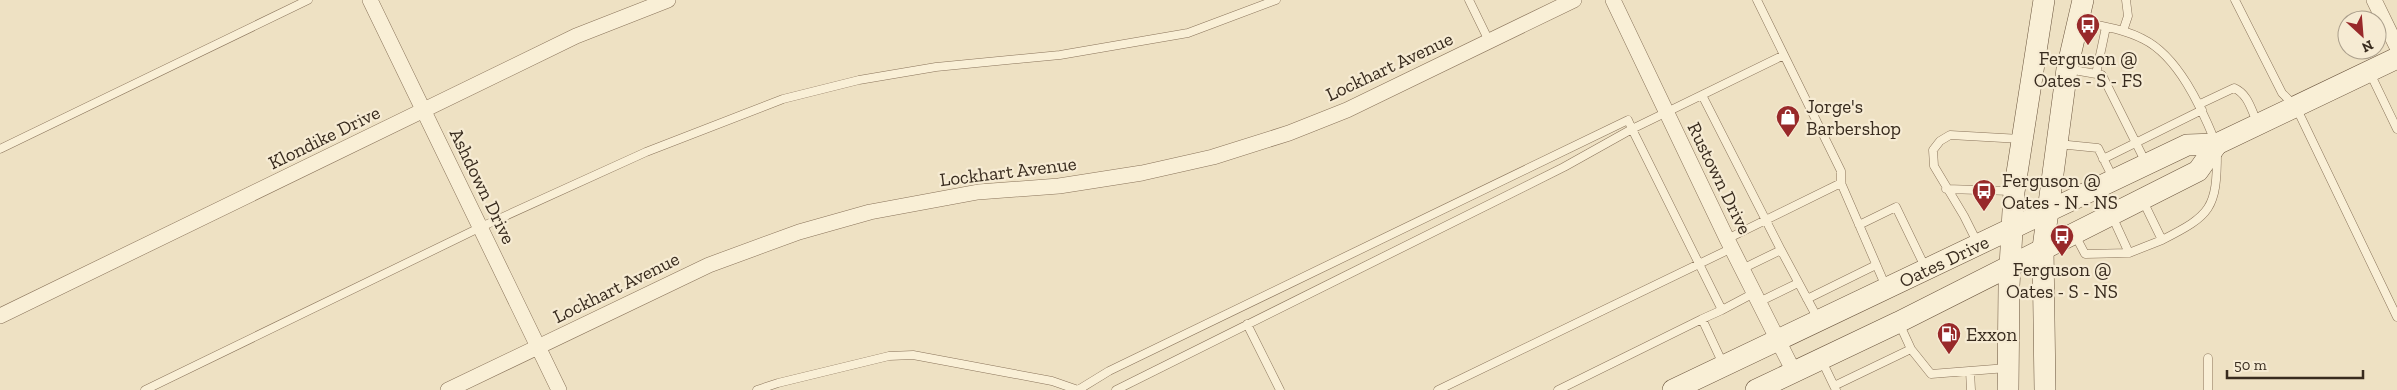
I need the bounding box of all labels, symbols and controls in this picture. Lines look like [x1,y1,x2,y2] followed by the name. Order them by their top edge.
[2337,10,2387,60] north arrow
[2075,12,2101,46] bus stop icon: Ferguson @ Oates - S - FS
[1322,27,1456,106] street label: Lockhart Avenue
[2359,36,2376,56] text: N
[2034,47,2142,92] place label: Ferguson @ Oates - S - FS
[1806,95,1901,140] place label: Jorge's Barbershop
[265,101,384,174] street label: Klondike Drive
[1775,104,1801,138] shop icon: Jorge's Barbershop
[1683,118,1757,238] street label: Rustown Drive
[445,125,520,248] street label: Ashdown Drive
[938,152,1078,191] street label: Lockhart Avenue
[2002,169,2118,214] place label: Ferguson @ Oates - N - NS
[1971,178,1997,212] bus stop icon: Ferguson @ Oates - N - NS
[2049,223,2075,257] bus stop icon: Ferguson @ Oates - S - NS
[1896,230,1993,292] street label: Oates Drive
[549,247,683,328] street label: Lockhart Avenue
[2006,258,2118,303] place label: Ferguson @ Oates - S - NS
[1936,321,1962,355] fuel station icon: Exxon
[1966,323,2017,346] place label: Exxon
[2227,348,2363,380] scale bar
[2234,356,2267,374] text: 50 m

